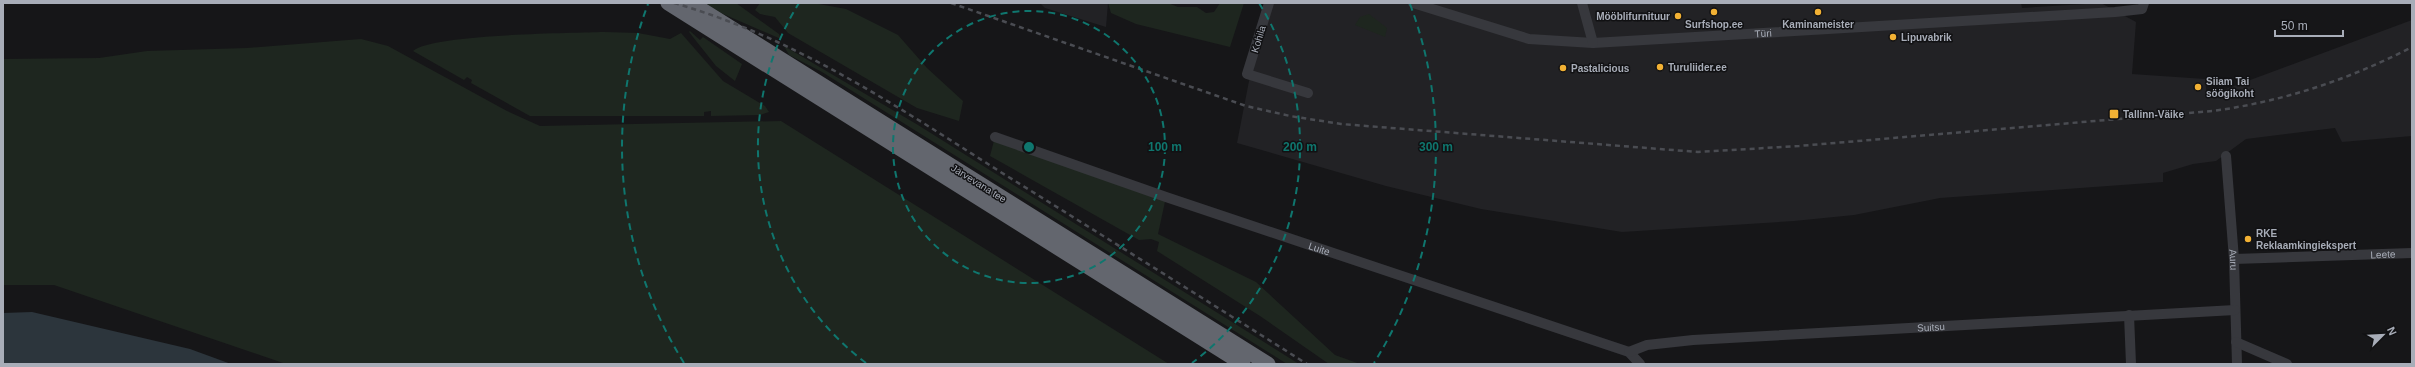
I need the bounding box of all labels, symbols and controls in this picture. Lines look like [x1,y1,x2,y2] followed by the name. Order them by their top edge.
[1709,7,1719,17] marker: Surfshop.ee
[1813,7,1823,17] marker: Kaminameister
[1596,11,1670,22] place label: Mööblifurnituur
[1673,11,1683,21] marker: Mööblifurnituur
[2275,12,2343,38] scale bar
[1685,19,1743,30] place label: Surfshop.ee
[1782,19,1854,30] place label: Kaminameister
[2281,19,2308,33] text: 50 m
[1249,24,1268,54] street label: Kohila
[1754,27,1772,39] street label: Türi
[1888,32,1898,42] marker: Lipuvabrik
[1901,32,1952,43] place label: Lipuvabrik
[1655,62,1665,72] marker: Turuliider.ee
[1668,62,1727,73] place label: Turuliider.ee
[1558,63,1568,73] marker: Pastalicious
[1571,63,1630,74] place label: Pastalicious
[2206,76,2254,99] place label: Siiam Tai söögikoht
[2193,82,2203,92] marker: Siiam Tai söögikoht
[2108,108,2120,120] marker: Tallinn-Väike
[2123,109,2184,120] place label: Tallinn-Väike
[1022,140,1036,154] centre of rings
[1148,140,1182,154] text: 100 m
[1283,140,1317,154] text: 200 m
[1419,140,1453,154] text: 300 m
[949,162,1009,205] street label: Järvevana tee
[2256,228,2357,251] place label: RKE Reklaamkingiekspert
[2243,234,2253,244] marker: RKE Reklaamkingiekspert
[1307,240,1332,258] street label: Luite
[2227,249,2239,270] street label: Auru
[2370,249,2396,260] street label: Leete
[2363,315,2403,355] north arrow
[1917,321,1945,334] street label: Suitsu
[2385,325,2399,337] text: N

